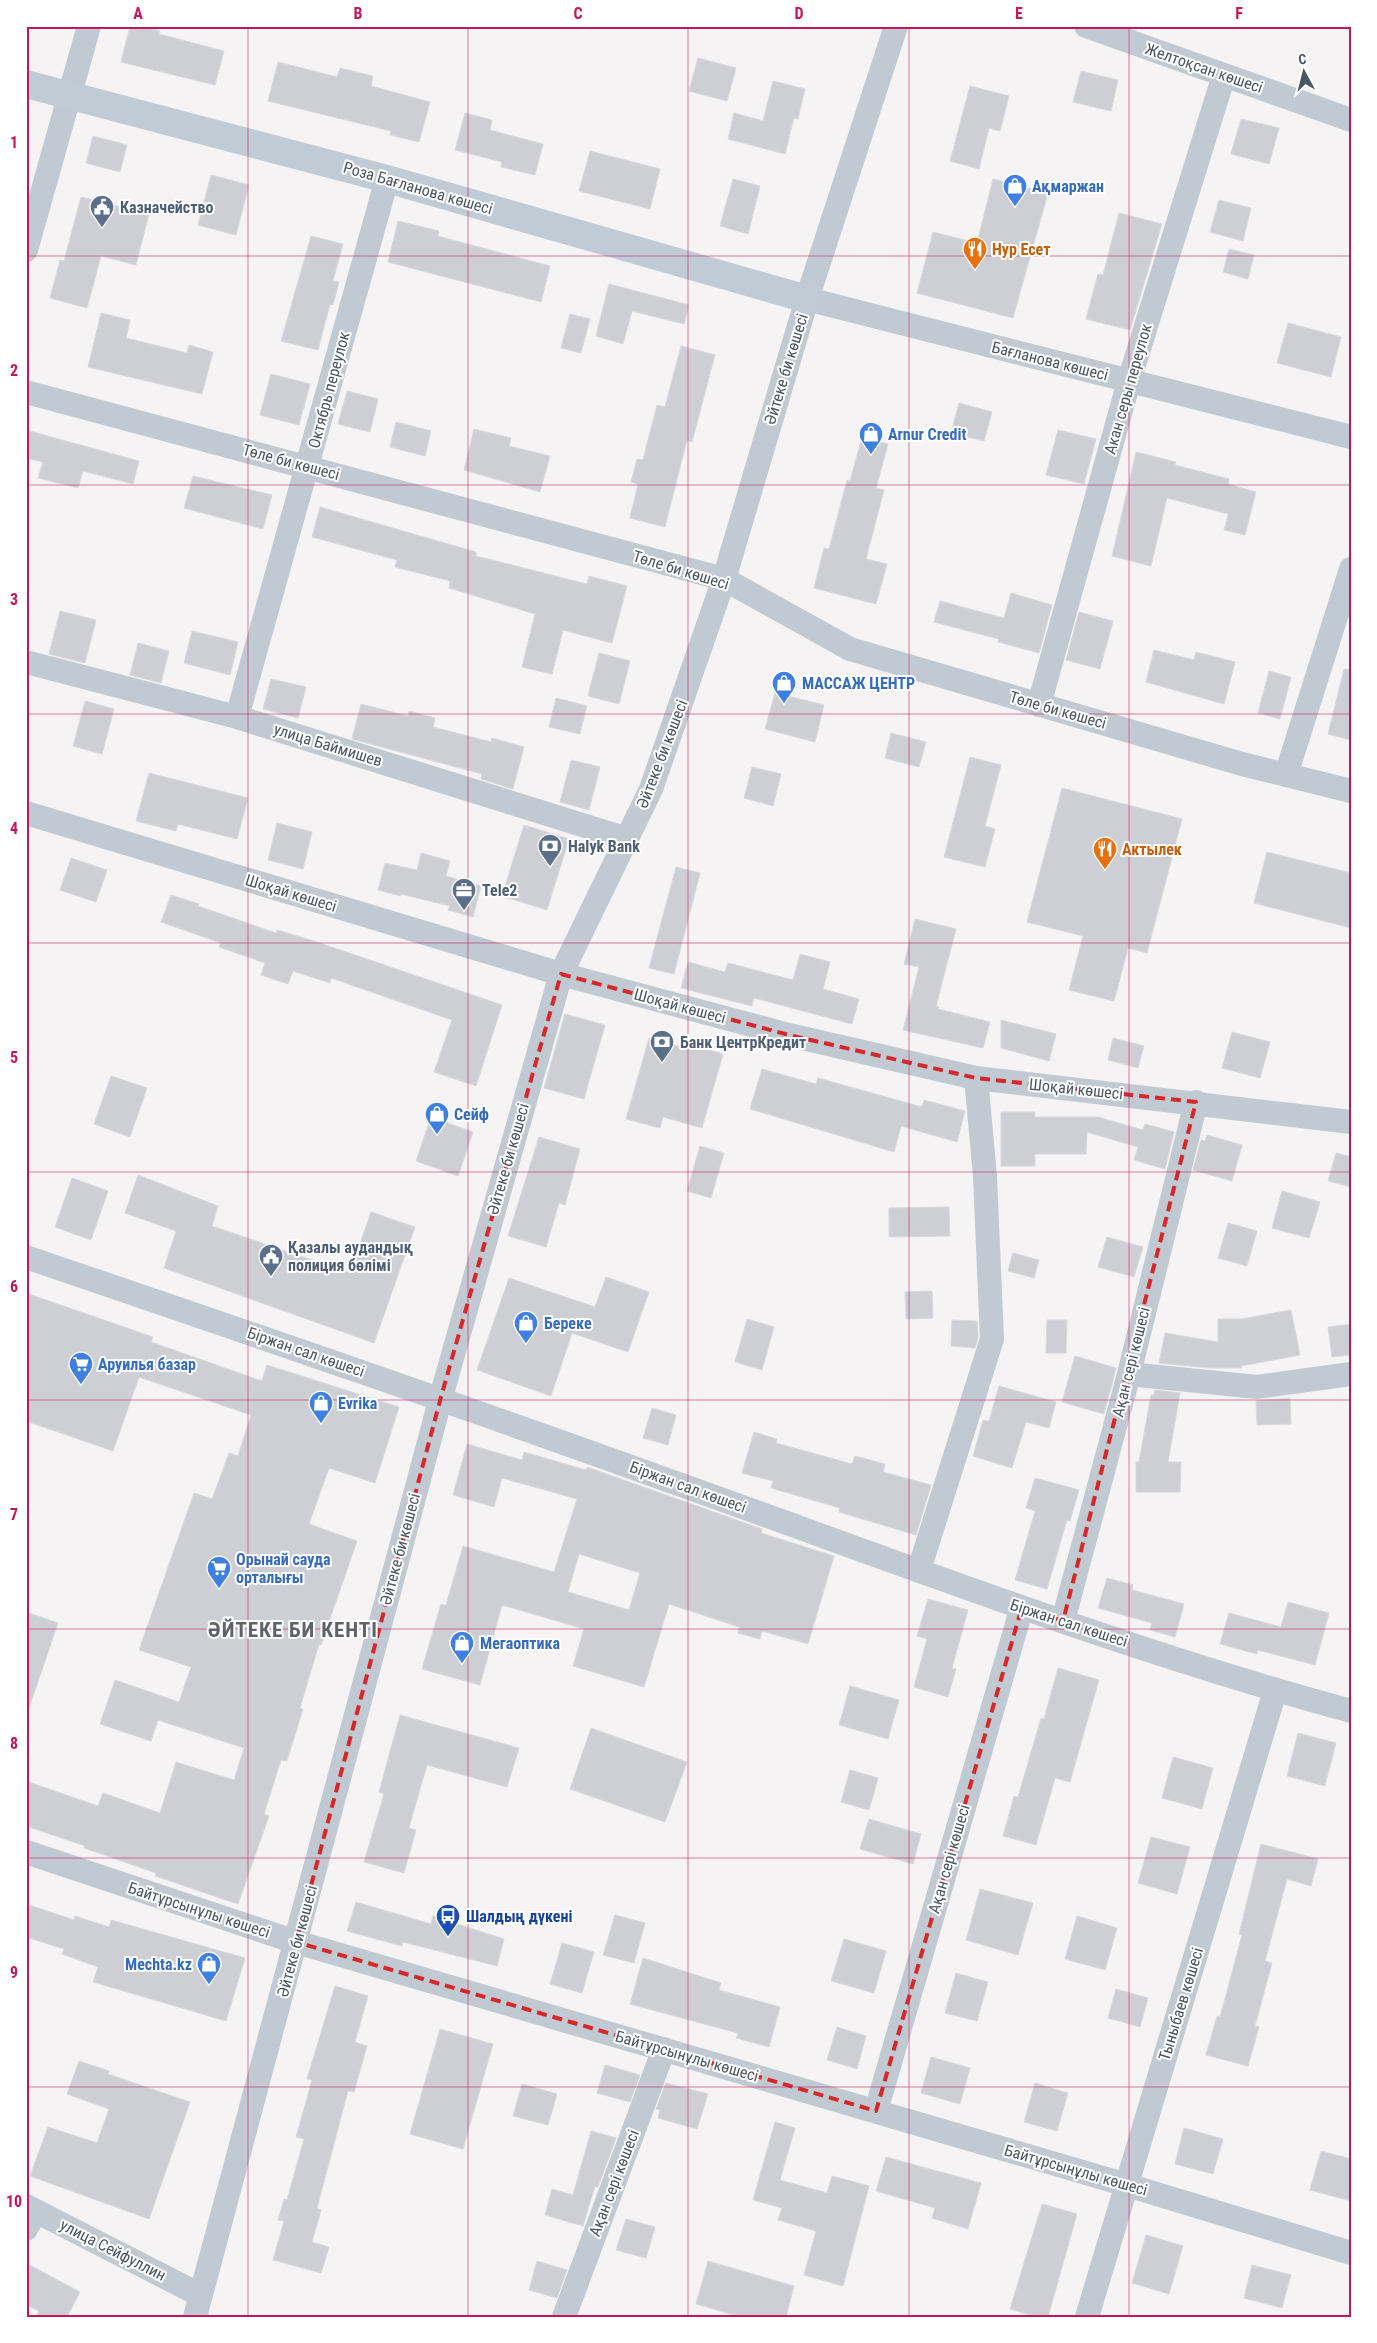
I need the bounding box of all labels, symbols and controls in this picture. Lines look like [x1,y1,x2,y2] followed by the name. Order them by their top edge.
[133,4,143,23] text: A
[354,4,363,23] text: B
[573,4,583,23] text: C
[794,4,804,23] text: D
[1015,4,1023,23] text: E
[1235,4,1243,23] text: F
[1143,39,1265,97] street label: Желтоқсан көшесі
[1280,48,1330,98] north arrow
[1297,51,1307,68] text: С
[10,133,18,152] text: 1
[341,158,495,218] street label: Роза Бағланова көшесі
[1002,173,1028,207] shop icon: Ақмаржан
[1032,177,1104,196] place label: Ақмаржан
[89,194,115,228] public building icon: Казначейство
[120,198,213,217] place label: Казначейство
[962,236,988,270] restaurant icon: Нур Есет
[992,240,1050,259] place label: Нур Есет
[760,311,812,427] street label: Әйтеке би көшесі
[1100,321,1156,456] street label: Акан серы переулок
[304,329,354,450] street label: Октябрь переулок
[990,337,1110,385] street label: Бағланова көшесі
[10,361,18,380] text: 2
[858,421,884,455] shop icon: Arnur Credit
[888,425,966,444] place label: Arnur Credit
[240,440,342,484] street label: Төле би көшесі
[631,546,731,594] street label: Төле би көшесі
[10,590,18,609] text: 3
[771,670,797,704] shop icon: МАССАЖ ЦЕНТР
[802,674,915,693] place label: МАССАЖ ЦЕНТР
[1007,687,1109,733] street label: Төле би көшесі
[633,697,691,811] street label: Әйтеке би көшесі
[272,719,384,771] street label: улица Баймишев
[10,819,18,838] text: 4
[537,833,563,867] bank icon: Halyk Bank
[1092,836,1118,870] restaurant icon: Актылек
[568,837,640,856] place label: Halyk Bank
[1122,840,1182,859] place label: Актылек
[243,870,339,916] street label: Шоқай көшесі
[451,877,477,911] office icon: Tele2
[482,881,517,900] place label: Tele2
[632,985,728,1027] street label: Шоқай көшесі
[649,1029,675,1063] bank icon: Банк ЦентрКредит
[680,1033,806,1052] place label: Банк ЦентрКредит
[10,1048,18,1067] text: 5
[1028,1075,1124,1103] street label: Шоқай көшесі
[424,1101,450,1135] shop icon: Сейф
[483,1101,533,1217] street label: Әйтеке би көшесі
[454,1105,489,1124] place label: Сейф
[288,1238,413,1275] place label: Қазалы аудандық полиция бөлімі
[258,1243,284,1277] public building icon: Қазалы аудандық полиция бөлімі
[10,1277,18,1296] text: 6
[1108,1305,1154,1419] street label: Ақан сері көшесі
[513,1310,539,1344] shop icon: Береке
[544,1314,592,1333] place label: Береке
[245,1323,367,1381] street label: Біржан сал көшесі
[68,1351,94,1385] supermarket icon: Аруилья базар
[98,1355,196,1374] place label: Аруилья базар
[308,1390,334,1424] shop icon: Evrika
[338,1394,378,1413] place label: Evrika
[627,1457,749,1517] street label: Біржан сал көшесі
[376,1491,424,1607] street label: Әйтеке би көшесі
[10,1505,18,1524] text: 7
[236,1550,331,1587] place label: Орынай сауда орталығы
[206,1555,232,1589] supermarket icon: Орынай сауда орталығы
[1008,1595,1130,1651] street label: Біржан сал көшесі
[208,1618,378,1642] district label: ӘЙТЕКЕ БИ КЕНТІ
[449,1630,475,1664] shop icon: Мегаоптика
[480,1634,561,1653] place label: Мегаоптика
[10,1734,18,1753] text: 8
[924,1802,974,1916] street label: Ақан сері көшесі
[126,1878,272,1942] street label: Байтұрсынұлы көшесі
[273,1883,321,1999] street label: Әйтеке би көшесі
[435,1903,461,1937] bus stop icon: Шалдың дүкені
[466,1907,573,1926] place label: Шалдың дүкені
[1155,1945,1207,2063] street label: Тыныбаев көшесі
[196,1951,222,1985] shop icon: Mechta.kz
[125,1955,192,1974] place label: Mechta.kz
[10,1963,18,1982] text: 9
[613,2026,761,2086] street label: Байтұрсынұлы көшесі
[585,2127,643,2239] street label: Ақан сері көшесі
[1002,2140,1150,2200] street label: Байтұрсынұлы көшесі
[6,2192,22,2211] text: 10
[57,2215,169,2285] street label: улица Сейфуллин

